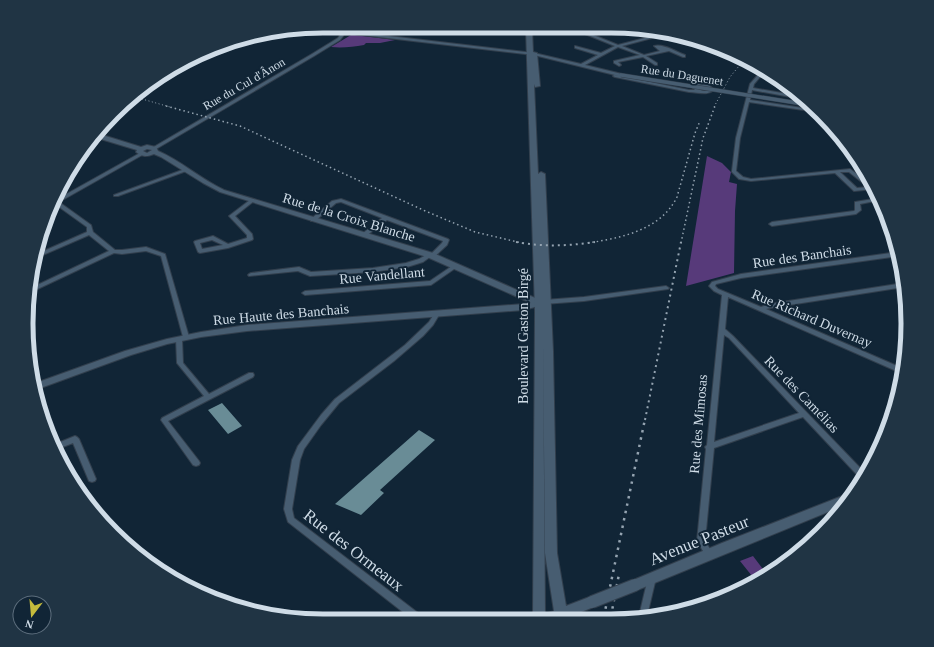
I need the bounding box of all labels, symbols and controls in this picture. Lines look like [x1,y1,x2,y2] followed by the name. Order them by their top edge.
[200,55,288,113] street label: Rue du Cul d'Ânon
[640,62,725,89] street label: Rue du Daguenet
[281,190,417,245] street label: Rue de la Croix Blanche
[752,242,852,271] street label: Rue des Banchais
[339,264,425,287] street label: Rue Vandellant
[516,268,531,404] street label: Boulevard Gaston Birgé
[749,286,874,351] street label: Rue Richard Duvernay
[212,301,350,328] street label: Rue Haute des Banchais
[761,353,842,436] street label: Rue des Camélias
[687,374,710,474] street label: Rue des Mimosas
[300,505,408,596] street label: Rue des Ormeaux
[647,512,752,569] street label: Avenue Pasteur
[12,595,52,635] north arrow
[24,618,35,631] text: N

